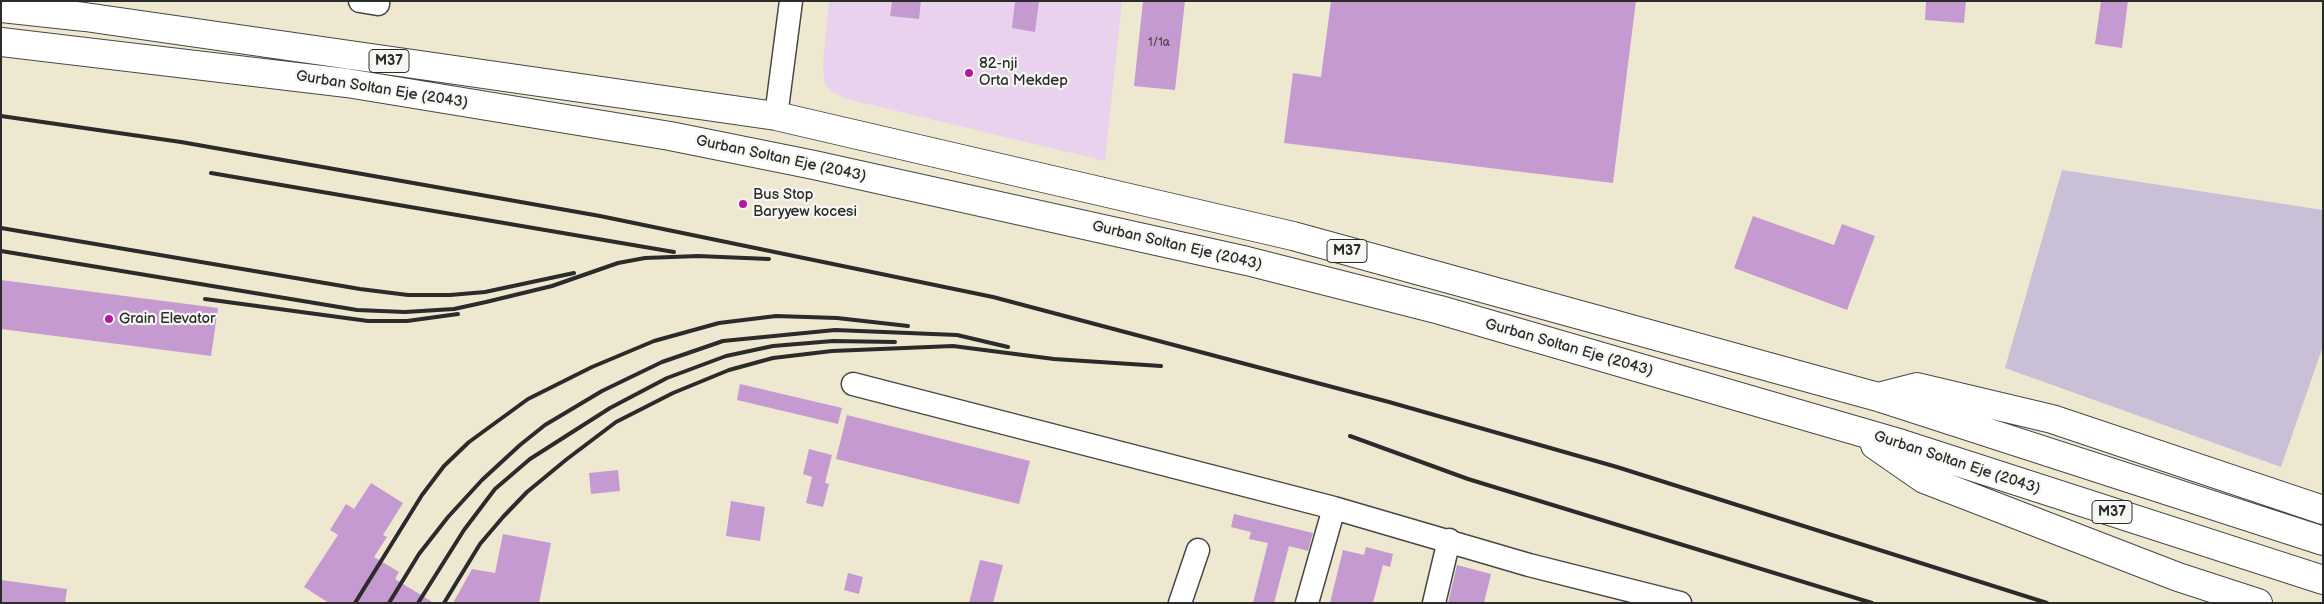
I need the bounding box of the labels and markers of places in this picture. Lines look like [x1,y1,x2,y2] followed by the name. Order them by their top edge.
[979,55,1068,90] place label: 82-nji Orta Mekdep
[963,67,975,79] marker: 82-nji Orta Mekdep
[753,186,857,221] place label: Bus Stop Baryyew kocesi
[737,198,749,210] marker: Bus Stop Baryyew kocesi
[119,310,215,328] place label: Grain Elevator
[103,313,115,325] marker: Grain Elevator

